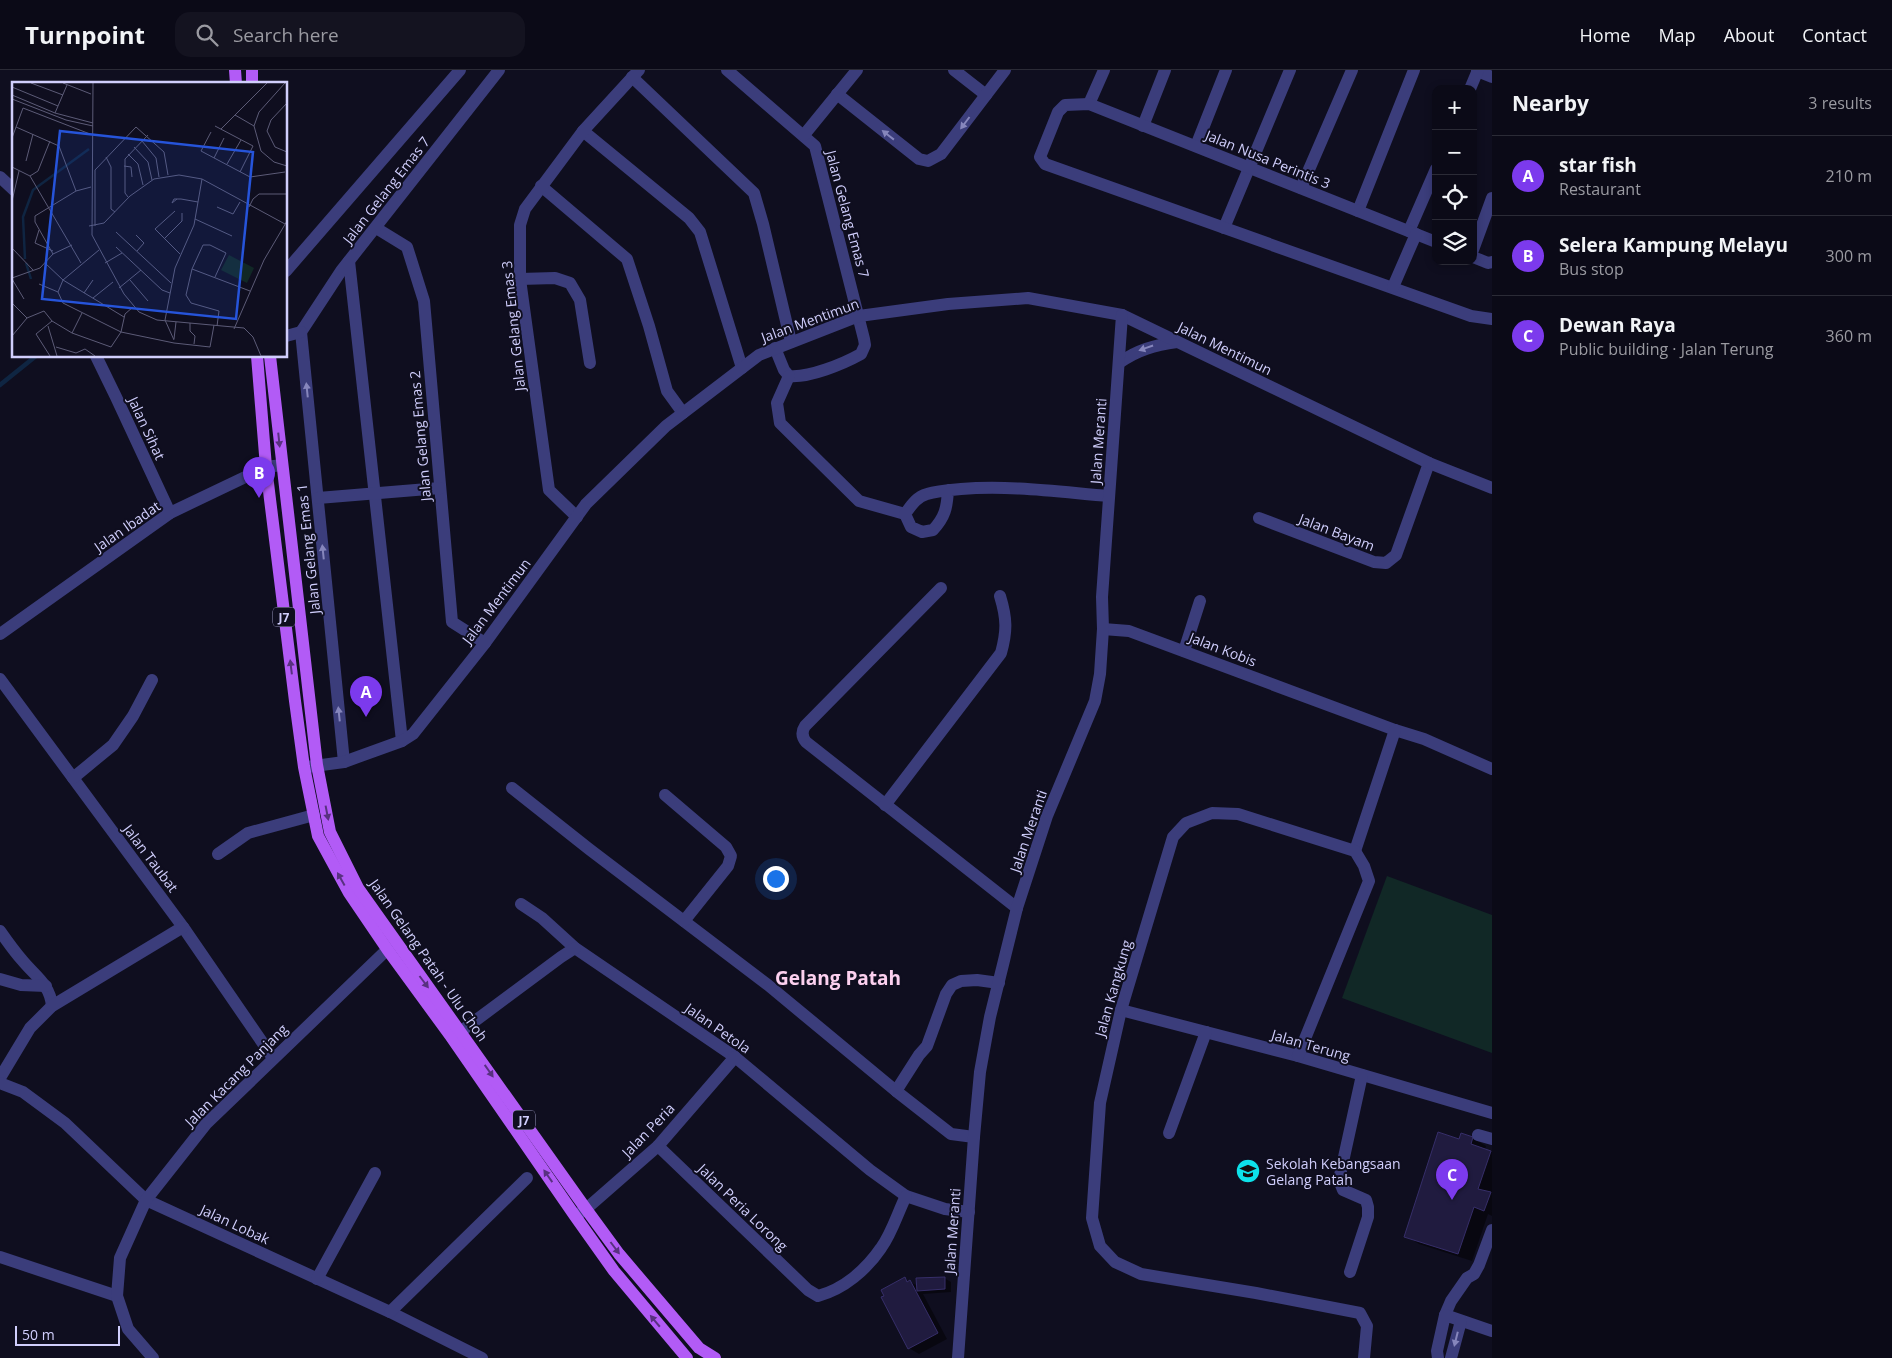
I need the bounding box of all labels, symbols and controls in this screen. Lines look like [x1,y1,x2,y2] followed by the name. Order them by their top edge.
[175,12,525,57] search box
[25,18,145,51] text: Turnpoint
[193,21,221,49] icon: search
[233,22,339,48] text: Search here
[1580,23,1630,47] text: Home
[1658,23,1696,47] text: Map
[1724,23,1774,47] text: About
[1802,23,1867,47] text: Contact
[12,82,288,358] inset map
[1432,85,1477,265] map controls
[1432,85,1477,130] button: +
[1512,89,1589,117] text: Nearby
[1808,92,1872,114] text: 3 results
[960,116,970,130] one-way arrow
[1201,124,1333,193] street label: Jalan Nusa Perintis 3
[882,129,895,140] one-way arrow
[1432,130,1477,175] button: −
[337,132,434,249] street label: Jalan Gelang Emas 7
[821,146,874,280] street label: Jalan Gelang Emas 7
[1559,152,1637,178] text: star fish
[1522,165,1534,187] text: A
[1826,165,1872,187] text: 210 m
[1432,175,1477,220] button: locate
[1559,178,1641,200] text: Restaurant
[1432,220,1477,265] button: layers
[1559,232,1788,258] text: Selera Kampung Melayu
[1523,245,1533,267] text: B
[1826,245,1872,267] text: 300 m
[1559,258,1624,280] text: Bus stop
[497,260,530,394] street label: Jalan Gelang Emas 3
[757,293,862,347] street label: Jalan Mentimun
[1559,312,1676,338] text: Dewan Raya
[1173,316,1275,379] street label: Jalan Mentimun
[1523,325,1533,347] text: C
[1826,325,1872,347] text: 360 m
[1559,338,1773,360] text: Public building · Jalan Terung
[1139,345,1154,353] one-way arrow
[405,370,435,504] street label: Jalan Gelang Emas 2
[303,382,311,398] one-way arrow
[123,392,170,463] street label: Jalan Sihat
[1085,397,1110,487] street label: Jalan Meranti
[275,432,283,448] one-way arrow
[243,457,275,498] pin: B
[292,483,325,617] street label: Jalan Gelang Emas 1
[89,496,164,557] street label: Jalan Ibadat
[1295,508,1378,555] street label: Jalan Bayam
[319,544,327,560] one-way arrow
[456,554,535,649] street label: Jalan Mentimun
[273,608,295,626] road number: J7
[1185,627,1260,671] street label: Jalan Kobis
[287,659,295,675] one-way arrow
[350,676,382,717] pin: A
[335,706,343,722] one-way arrow
[1004,787,1051,877] street label: Jalan Meranti
[323,806,331,822] one-way arrow
[118,819,183,896] street label: Jalan Taubat
[763,866,789,892] your location
[337,872,346,885] one-way arrow
[364,873,492,1045] street label: Jalan Gelang Patah - Ulu Choh
[1090,937,1136,1040] street label: Jalan Kangkung
[775,965,901,991] district label: Gelang Patah
[419,975,429,988] one-way arrow
[680,997,755,1058] street label: Jalan Petola
[179,1019,292,1132] street label: Jalan Kacang Panjang
[1267,1024,1353,1065] street label: Jalan Terung
[484,1064,494,1078] one-way arrow
[616,1099,679,1163] street label: Jalan Peria
[513,1110,535,1130] road number: J7
[1266,1154,1401,1189] place label: Sekolah Kebangsaan Gelang Patah
[692,1158,792,1255] street label: Jalan Peria Lorong
[1235,1158,1261,1184] school or university icon: Sekolah Kebangsaan Gelang Patah
[1436,1159,1468,1200] pin: C
[543,1169,553,1183] one-way arrow
[939,1187,964,1277] street label: Jalan Meranti
[195,1199,273,1249] street label: Jalan Lobak
[610,1241,620,1255] one-way arrow
[650,1314,661,1327] one-way arrow
[15,1323,120,1346] scale bar
[22,1325,55,1344] text: 50 m
[1452,1332,1460,1347] one-way arrow

